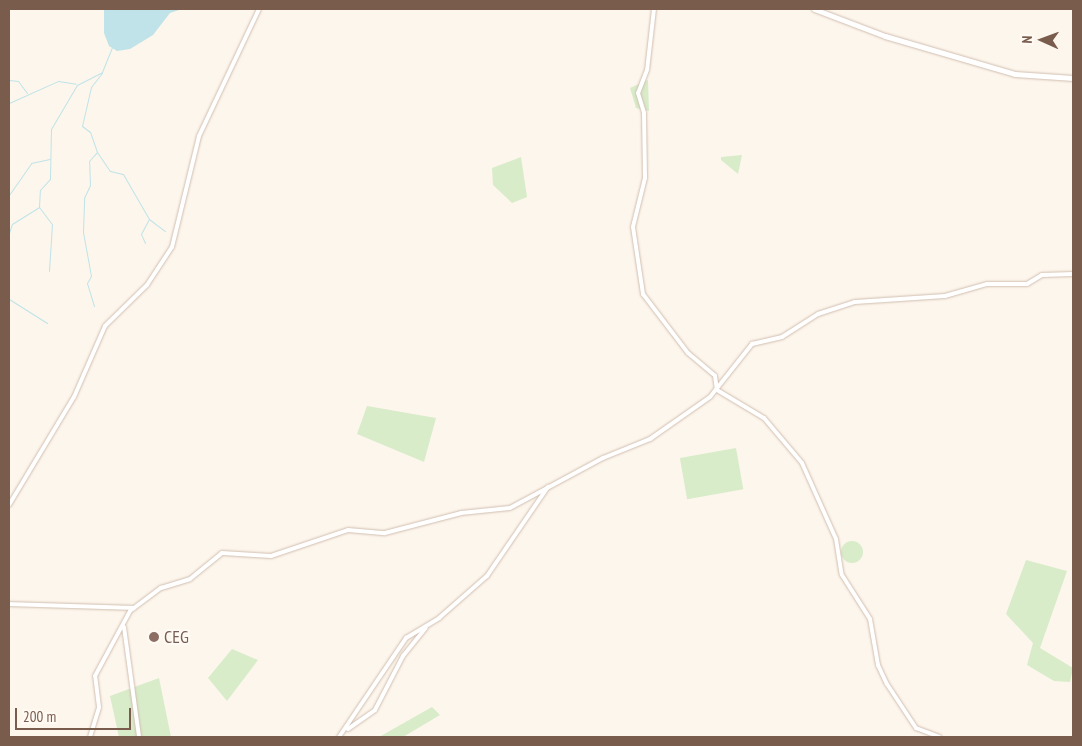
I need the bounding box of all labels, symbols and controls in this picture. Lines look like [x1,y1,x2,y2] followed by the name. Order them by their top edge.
[1017,15,1067,65] north arrow
[1018,35,1036,44] text: N
[164,626,189,648] place label: CEG
[148,631,160,643] marker: CEG
[18,698,134,730] scale bar
[23,707,56,726] text: 200 m

